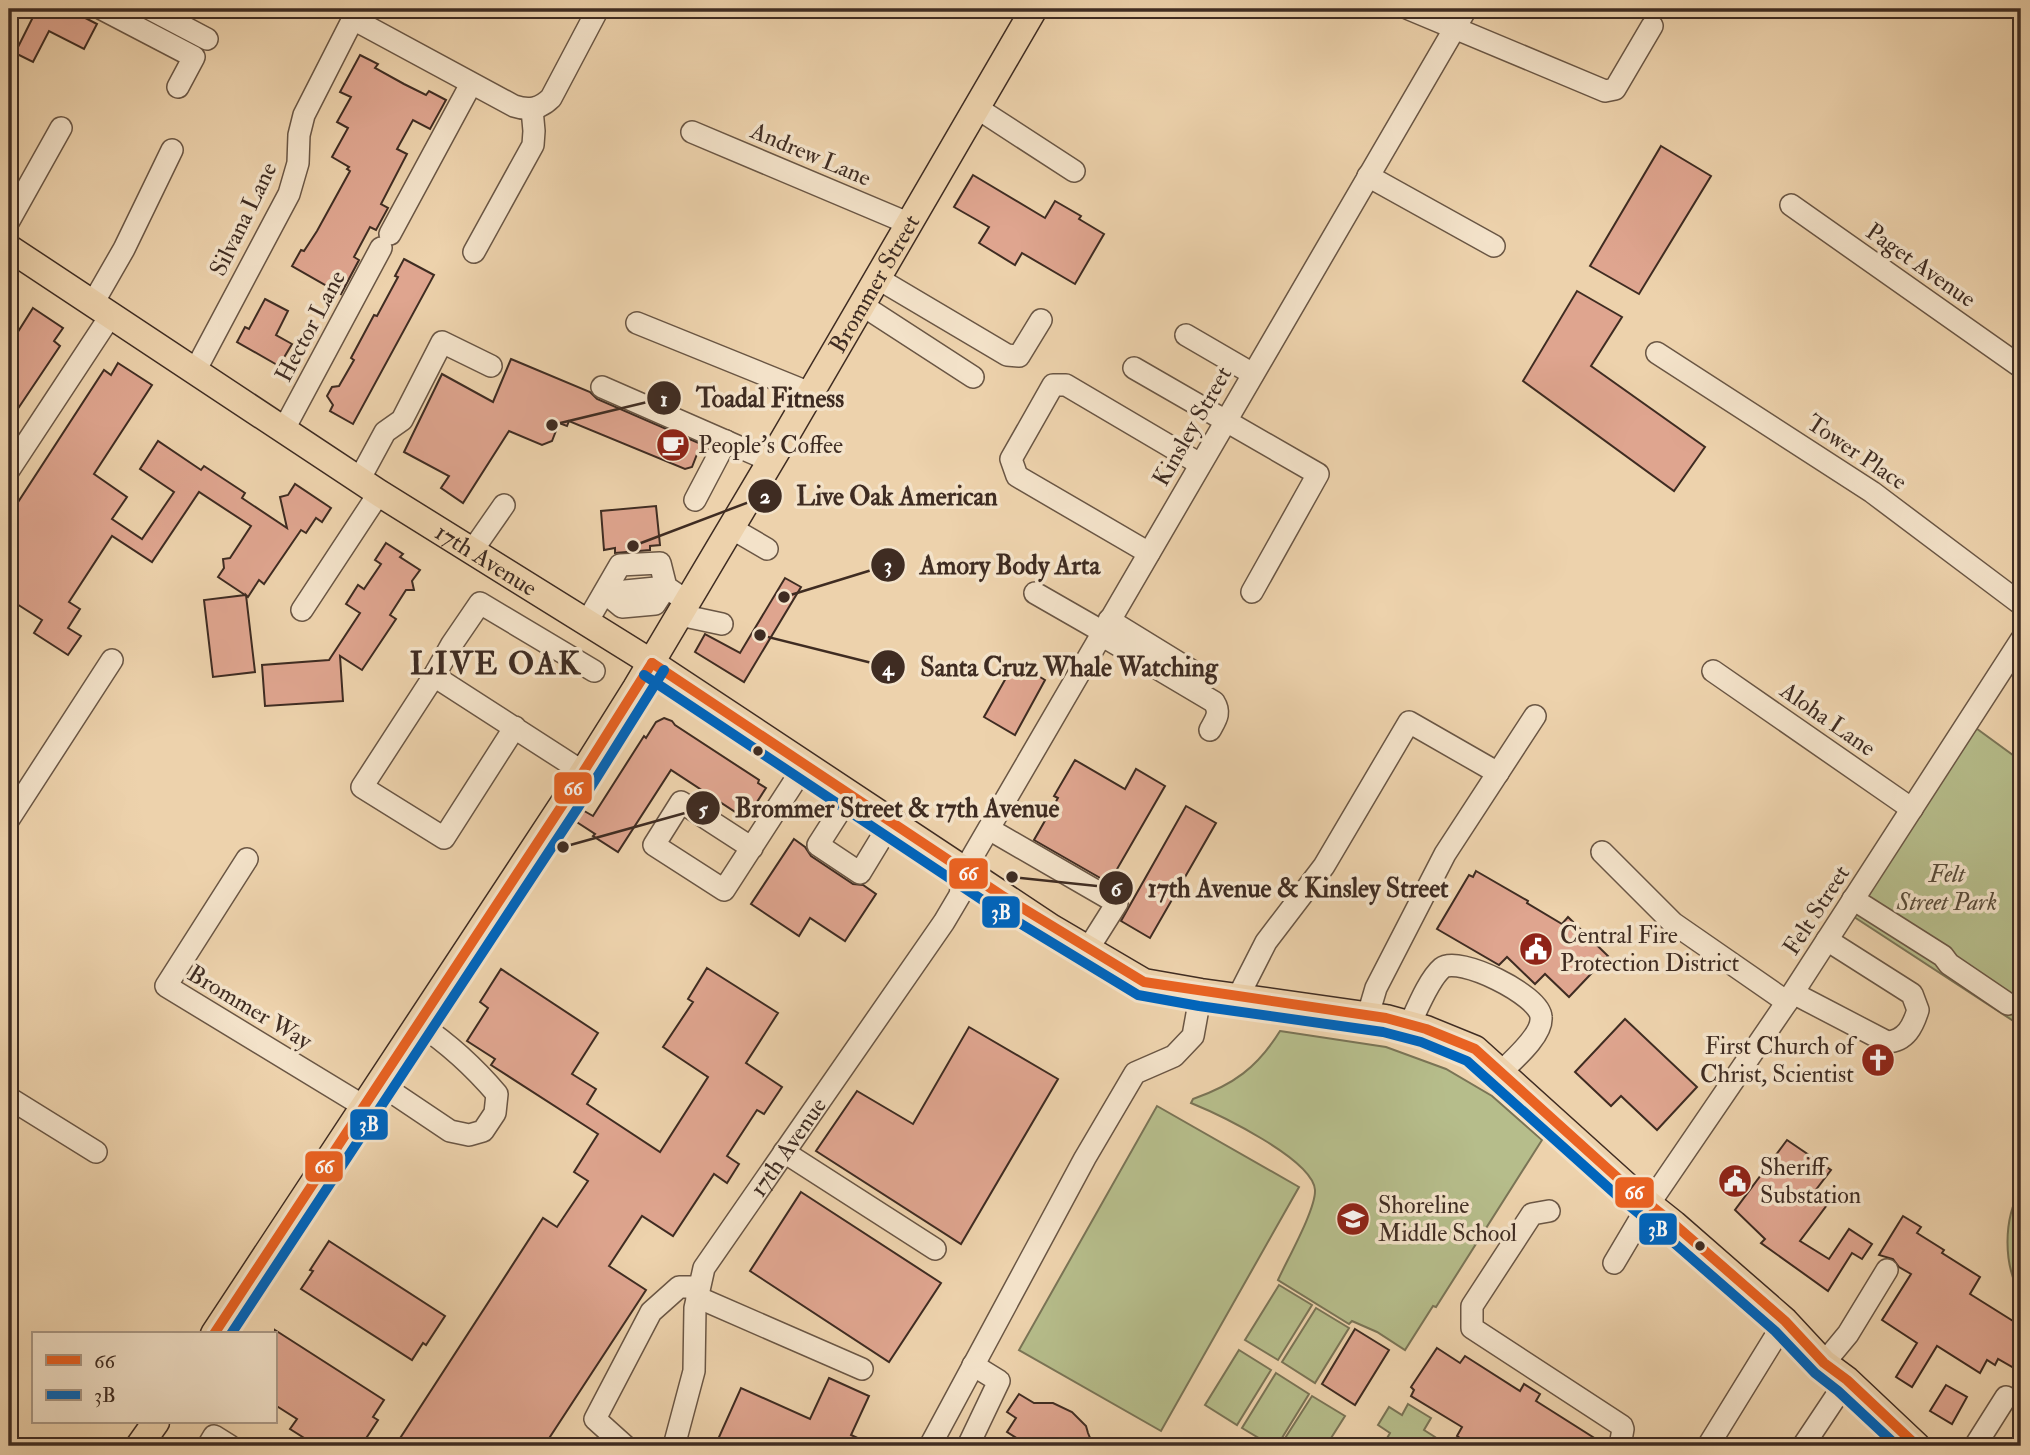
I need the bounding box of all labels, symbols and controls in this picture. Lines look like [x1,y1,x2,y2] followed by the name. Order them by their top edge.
[745,115,876,194] street label: Andrew Lane
[203,157,284,281] street label: Silvana Lane
[822,209,927,359] street label: Brommer Street
[1860,216,1982,315] street label: Paget Avenue
[268,265,353,387] street label: Hector Lane
[1146,361,1239,492] street label: Kinsley Street
[647,375,858,422] callout: Toadal Fitness
[695,383,844,415] text: Toadal Fitness
[660,386,668,413] text: 1
[1801,408,1913,497] street label: Tower Place
[654,426,692,464] cafe icon: People's Coffee
[698,430,843,461] place label: People's Coffee
[748,472,1012,519] callout: Live Oak American
[796,481,998,513] text: Live Oak American
[760,483,771,510] text: 2
[429,517,543,604] street label: 17th Avenue
[871,541,1114,588] callout: Amory Body Arta
[919,550,1101,583] text: Amory Body Arta
[884,552,892,579] text: 3
[410,644,582,684] district label: LIVE OAK
[871,644,1231,691] callout: Santa Cruz Whale Watching
[920,652,1219,685] text: Santa Cruz Whale Watching
[881,655,895,682] text: 4
[1773,675,1882,764] street label: Aloha Lane
[751,744,765,758] unlabelled marker
[553,771,593,805] line badge: 66
[563,777,584,801] text: 66
[685,785,1073,832] callout: Brommer Street & 17th Avenue
[735,793,1059,825] text: Brommer Street & 17th Avenue
[698,796,708,823] text: 5
[948,857,989,890] line badge: 66
[1776,859,1857,961] street label: Felt Street
[1896,859,1997,918] park label: Felt Street Park
[958,862,979,886] text: 66
[1098,865,1462,912] callout: 17th Avenue & Kinsley Street
[1147,873,1449,906] text: 17th Avenue & Kinsley Street
[1111,876,1123,903] text: 6
[981,895,1021,929] line badge: 3B
[991,901,1011,925] text: 3B
[1560,920,1740,979] place label: Central Fire Protection District
[1517,930,1555,968] public building icon: Central Fire Protection District
[182,958,318,1057] street label: Brommer Way
[1700,1031,1857,1090] place label: First Church of Christ, Scientist
[1859,1041,1897,1079] church icon: First Church of Christ, Scientist
[743,1091,834,1203] street label: 17th Avenue
[349,1108,389,1141] line badge: 3B
[359,1113,379,1137] text: 3B
[304,1150,344,1183] line badge: 66
[1760,1152,1861,1211] place label: Sheriff Substation
[314,1155,335,1179] text: 66
[1716,1162,1754,1200] public building icon: Sheriff Substation
[1614,1176,1655,1209] line badge: 66
[1624,1181,1645,1205] text: 66
[1378,1190,1517,1249] place label: Shoreline Middle School
[1334,1200,1372,1238] school or university icon: Shoreline Middle School
[1638,1212,1678,1246] line badge: 3B
[1648,1218,1668,1242] text: 3B
[1693,1239,1707,1253] unlabelled marker
[32,1332,276,1424] legend
[94,1348,117,1375] text: 66
[94,1382,116,1409] text: 3B

